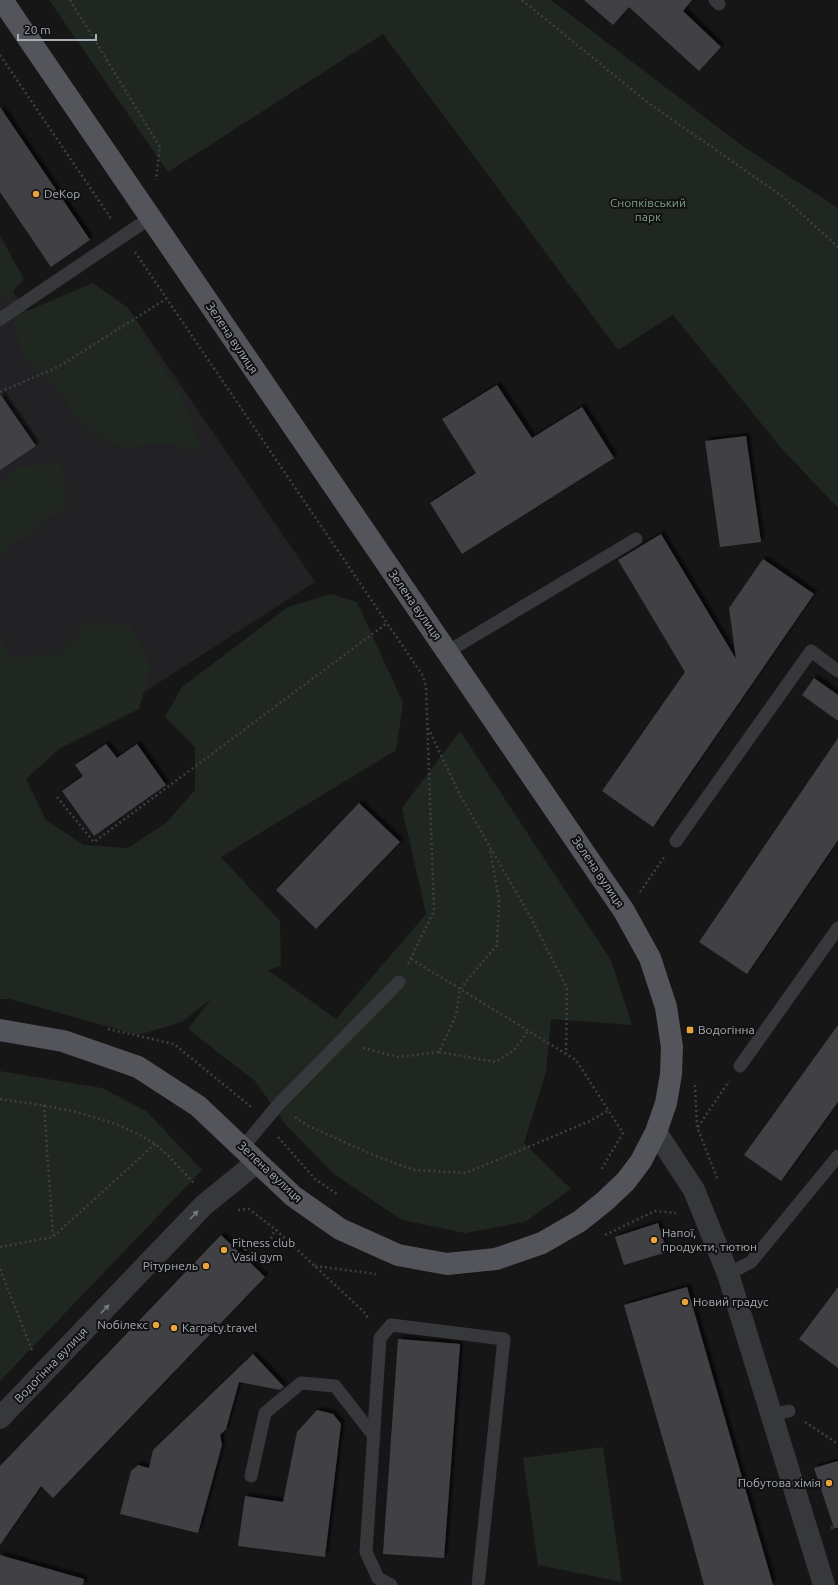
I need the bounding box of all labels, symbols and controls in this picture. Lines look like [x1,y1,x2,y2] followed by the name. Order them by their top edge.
[18,16,96,42] scale bar
[24,23,51,36] text: 20 m
[44,187,80,200] place label: DeKop
[31,189,41,199] marker: DeKop
[610,196,686,223] park label: Снопківський парк
[204,300,261,376] street label: Зелена вулиця
[386,567,444,642] street label: Зелена вулиця
[570,834,627,910] street label: Зелена вулиця
[698,1023,755,1036] place label: Водогінна
[685,1025,695,1035] marker: Водогінна
[236,1139,305,1205] street label: Зелена вулиця
[190,1210,199,1220] one-way arrow
[662,1226,757,1253] place label: Напої, продукти, тютюн
[649,1235,659,1245] marker: Напої, продукти, тютюн
[232,1236,295,1263] place label: Fitness club Vasil gym
[219,1245,229,1255] marker: Fitness club Vasil gym
[143,1259,198,1272] place label: Рітурнель
[201,1261,211,1271] marker: Рітурнель
[693,1295,769,1308] place label: Новий градус
[680,1297,690,1307] marker: Новий градус
[100,1303,109,1314] one-way arrow
[97,1318,148,1331] place label: Nобілекс
[151,1320,161,1330] marker: Nобілекс
[182,1321,257,1334] place label: Karpaty.travel
[169,1323,179,1333] marker: Karpaty.travel
[12,1324,90,1405] street label: Водогінна вулиця
[738,1476,821,1489] place label: Побутова хімія
[824,1478,834,1488] marker: Побутова хімія

